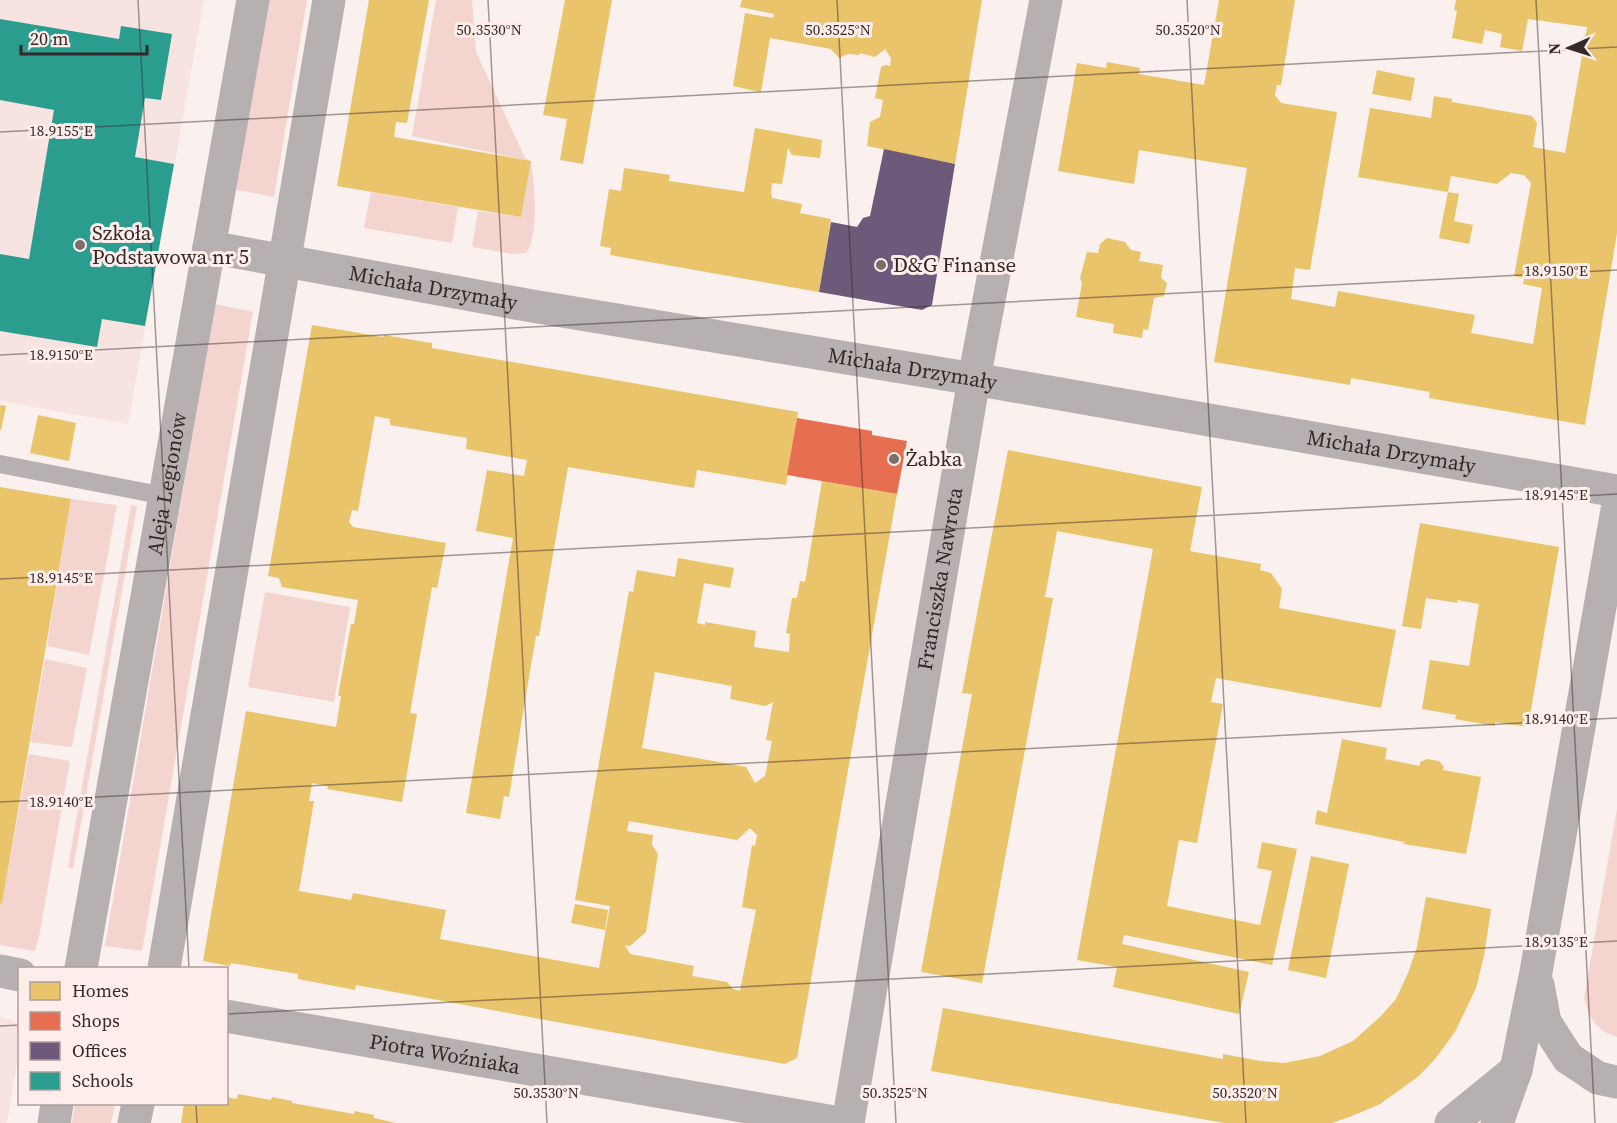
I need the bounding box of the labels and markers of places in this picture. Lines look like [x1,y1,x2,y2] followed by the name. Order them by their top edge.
[92,218,249,271] place label: Szkoła Podstawowa nr 5
[73,238,87,252] marker: Szkoła Podstawowa nr 5
[893,250,1016,279] place label: D&G Finanse
[874,258,888,272] marker: D&G Finanse
[906,444,963,473] place label: Żabka
[887,452,901,466] marker: Żabka

